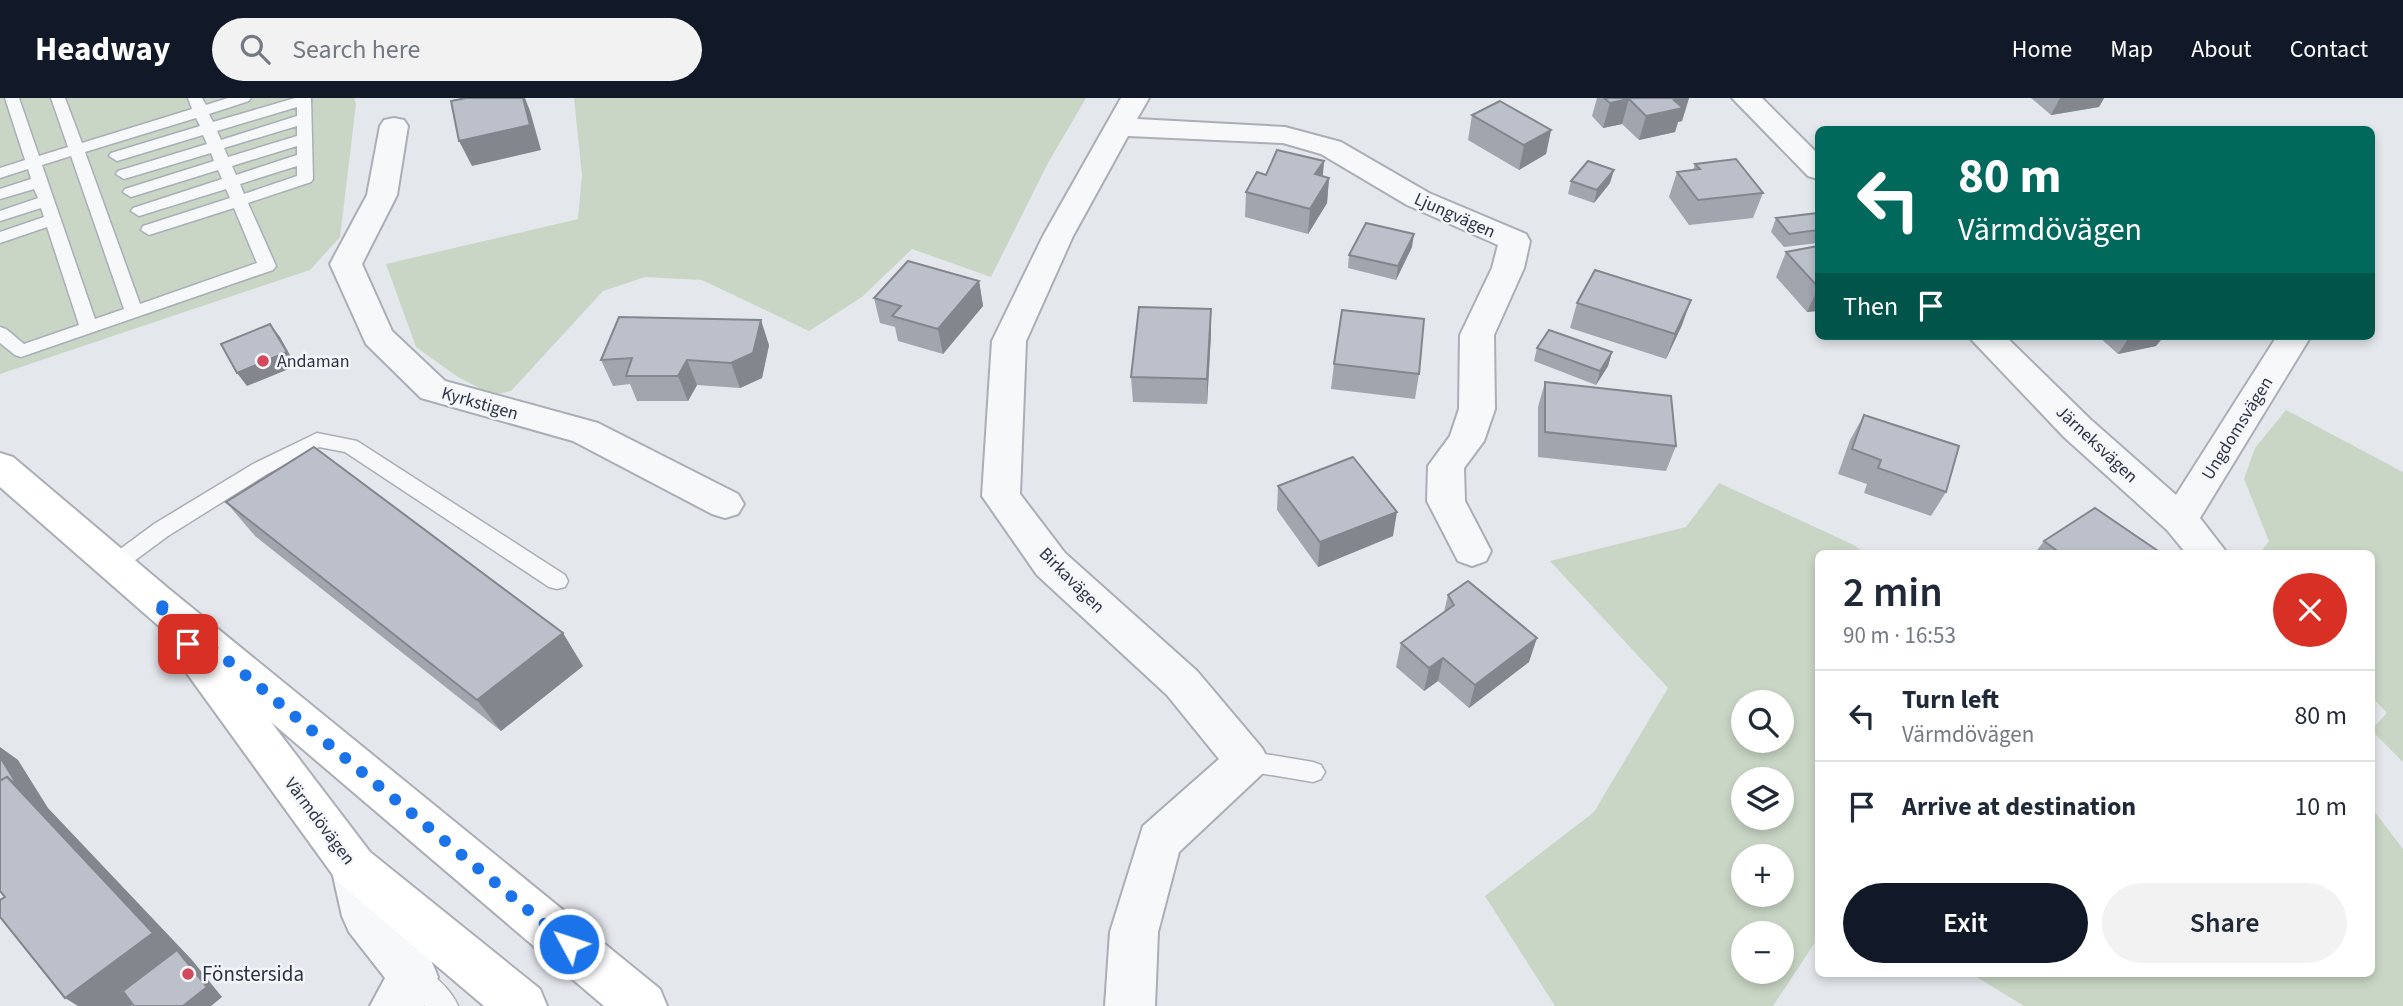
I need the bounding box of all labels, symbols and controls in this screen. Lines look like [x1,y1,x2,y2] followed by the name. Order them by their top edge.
[212,18,702,81] search box
[35,26,170,73] text: Headway
[236,30,274,68] icon: search
[292,31,420,68] text: Search here
[2012,32,2072,67] text: Home
[2110,32,2153,67] text: Map
[2191,32,2252,67] text: About
[2290,32,2368,67] text: Contact
[1958,142,2062,212] text: 80 m
[1843,154,1934,245] icon: left
[1410,186,1499,244] street label: Ljungvägen
[1958,207,2142,253] text: Värmdövägen
[1912,287,1950,325] icon: arrive
[1843,288,1898,325] text: Then
[277,349,350,374] place label: Andaman
[255,353,271,369] marker: Andaman
[2196,372,2279,485] street label: Ungdomsvägen
[438,381,521,426] street label: Kyrkstigen
[2050,400,2143,489] street label: Järneksvägen
[1033,542,1110,619] street label: Birkavägen
[1843,563,1943,623] text: 2 min
[2273,573,2347,647] button: close
[158,614,218,674] pin
[1843,619,1956,652] text: 90 m · 16:53
[169,625,207,663] icon: arrive
[1902,681,1999,718] text: Turn left
[1731,690,1794,984] map controls
[1731,690,1794,753] button: search
[1843,697,1881,735] icon: left
[2294,697,2347,734] text: 80 m
[1902,718,2034,751] text: Värmdövägen
[1731,767,1794,830] button: layers
[278,772,361,870] street label: Värmdövägen
[1843,788,1881,826] icon: arrive
[1902,788,2136,825] text: Arrive at destination
[2294,788,2347,825] text: 10 m
[1731,844,1794,907] button: +
[1843,883,2088,963] button: Exit
[2102,883,2347,963] button: Share
[532,907,606,981] position arrow
[1731,921,1794,984] button: −
[202,959,304,989] place label: Fönstersida
[180,966,196,982] marker: Fönstersida

